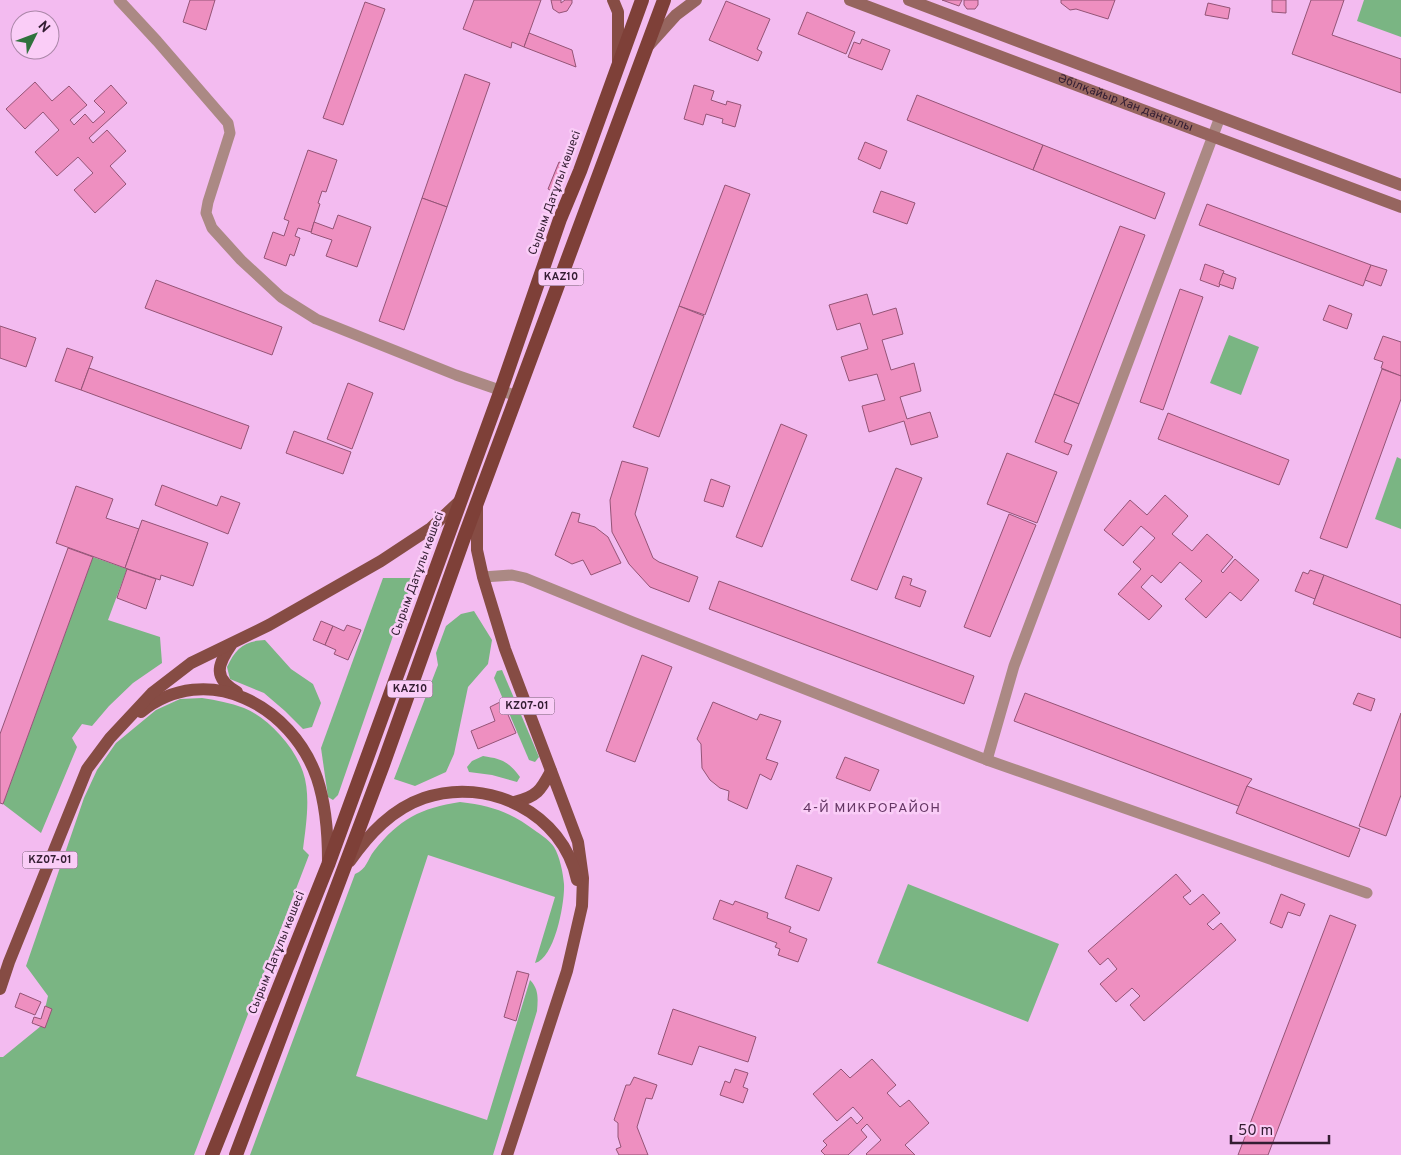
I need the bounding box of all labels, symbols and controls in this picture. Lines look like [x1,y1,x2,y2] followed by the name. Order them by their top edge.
[10,10,60,60] north arrow
[34,18,53,37] text: N
[1055,71,1195,136] street label: Әбілқайыр Хан даңғылы
[525,129,585,257] street label: Сырым Датұлы көшесі
[538,268,584,286] road number: KAZ10
[388,510,448,638] street label: Сырым Датұлы көшесі
[388,681,432,698] road number: KAZ10
[500,698,554,714] road number: KZ07-01
[803,799,941,817] district label: 4-Й МИКРОРАЙОН
[22,852,78,868] road number: KZ07-01
[245,889,309,1017] street label: Сырым Датұлы көшесі
[1231,1112,1328,1144] scale bar
[1238,1122,1273,1141] text: 50 m

